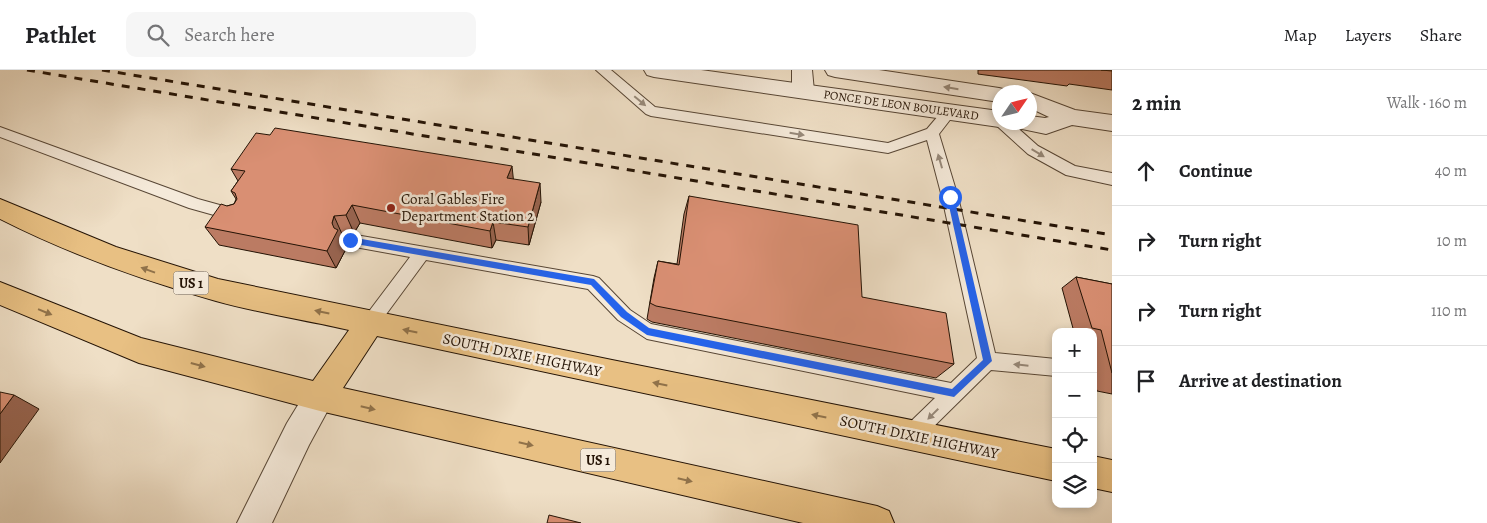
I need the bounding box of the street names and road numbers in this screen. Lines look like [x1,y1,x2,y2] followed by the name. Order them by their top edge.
[822,86,980,124] street label: PONCE DE LEON BOULEVARD
[174,272,208,294] road number: US 1
[441,328,604,382] street label: SOUTH DIXIE HIGHWAY
[838,410,1001,464] street label: SOUTH DIXIE HIGHWAY
[580,448,616,472] road number: US 1

